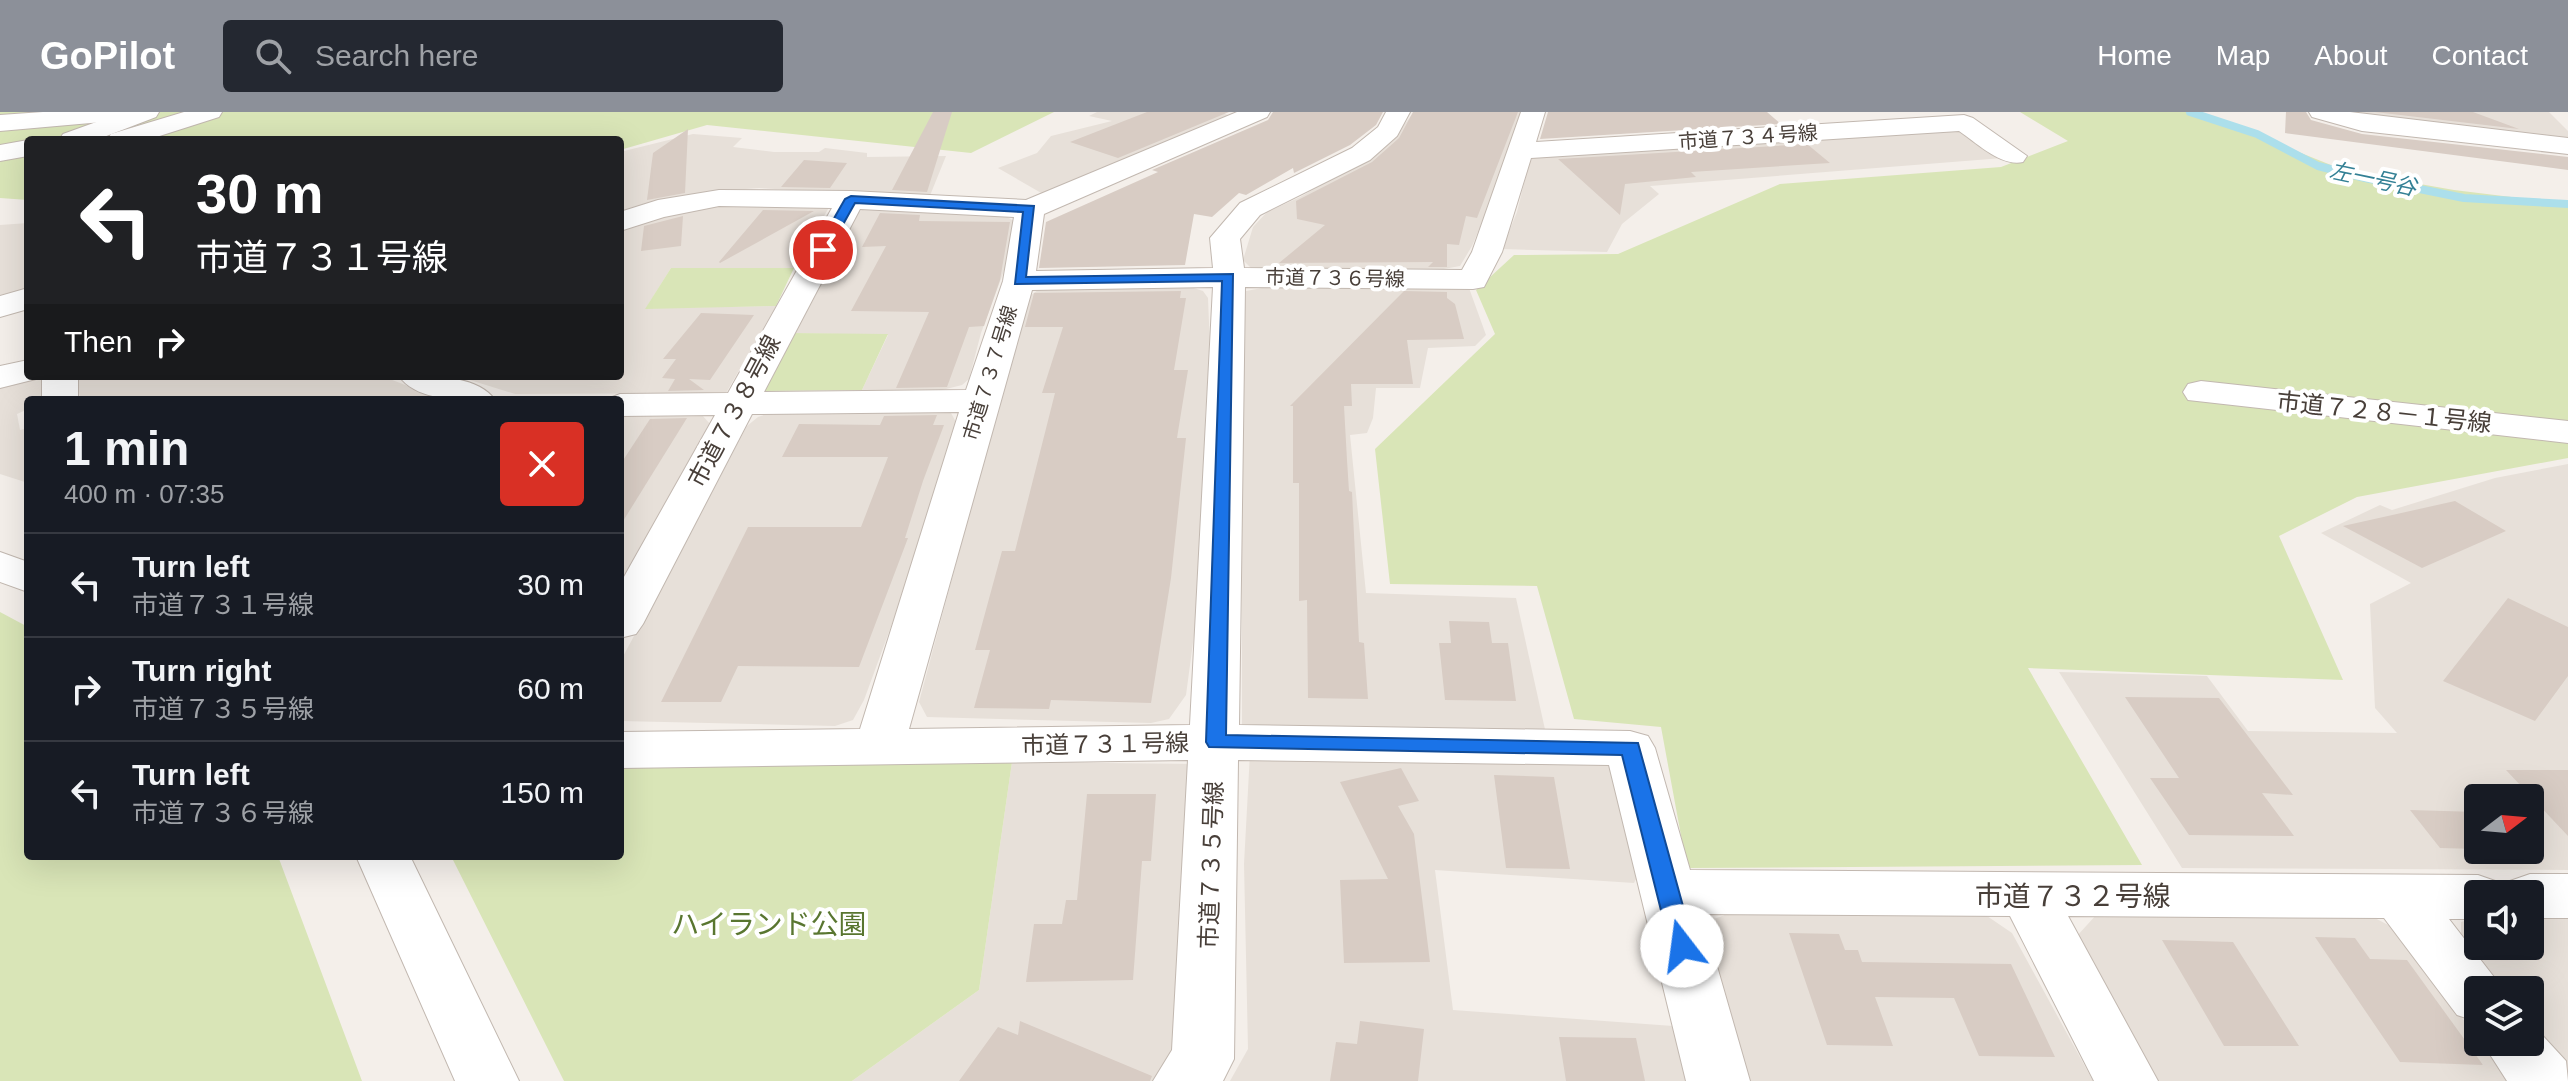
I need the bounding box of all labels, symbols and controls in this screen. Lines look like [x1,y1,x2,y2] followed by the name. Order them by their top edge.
[223,20,783,92] search box
[251,34,295,78] icon: search
[40,35,175,77] text: GoPilot
[315,39,479,72] text: Search here
[2097,40,2172,71] text: Home
[2216,40,2270,71] text: Map
[2314,40,2388,71] text: About
[2432,40,2528,71] text: Contact
[1677,121,1819,153] street label: 市道７３４号線
[2327,158,2421,201] water label: 左一号谷
[196,162,324,225] text: 30 m
[64,168,168,272] icon: left
[789,216,857,284] pin
[801,228,845,272] icon: arrive
[196,237,448,278] text: 市道７３１号線
[1265,266,1405,290] street label: 市道７３６号線
[959,303,1021,443] street label: 市道７３７号線
[148,320,192,364] icon: right
[64,325,132,358] text: Then
[683,330,785,492] street label: 市道７３８号線
[2275,387,2493,437] street label: 市道７２８－１号線
[64,422,189,475] text: 1 min
[500,422,584,506] button: close
[64,479,224,509] text: 400 m · 07:35
[132,550,250,583] text: Turn left
[64,563,108,607] icon: left
[517,568,584,601] text: 30 m
[132,590,314,620] text: 市道７３１号線
[132,654,271,687] text: Turn right
[64,667,108,711] icon: right
[517,672,584,705] text: 60 m
[132,694,314,724] text: 市道７３５号線
[1021,729,1189,759] street label: 市道７３１号線
[132,758,250,791] text: Turn left
[64,771,108,815] icon: left
[501,776,584,809] text: 150 m
[1195,781,1227,949] street label: 市道７３５号線
[2464,784,2544,864] north arrow
[2464,784,2544,1056] map controls
[132,798,314,828] text: 市道７３６号線
[2464,880,2544,960] button: sound
[1975,881,2171,912] street label: 市道７３２号線
[1640,904,1724,988] position arrow
[671,909,867,940] park label: ハイランド公園
[2464,976,2544,1056] button: layers

